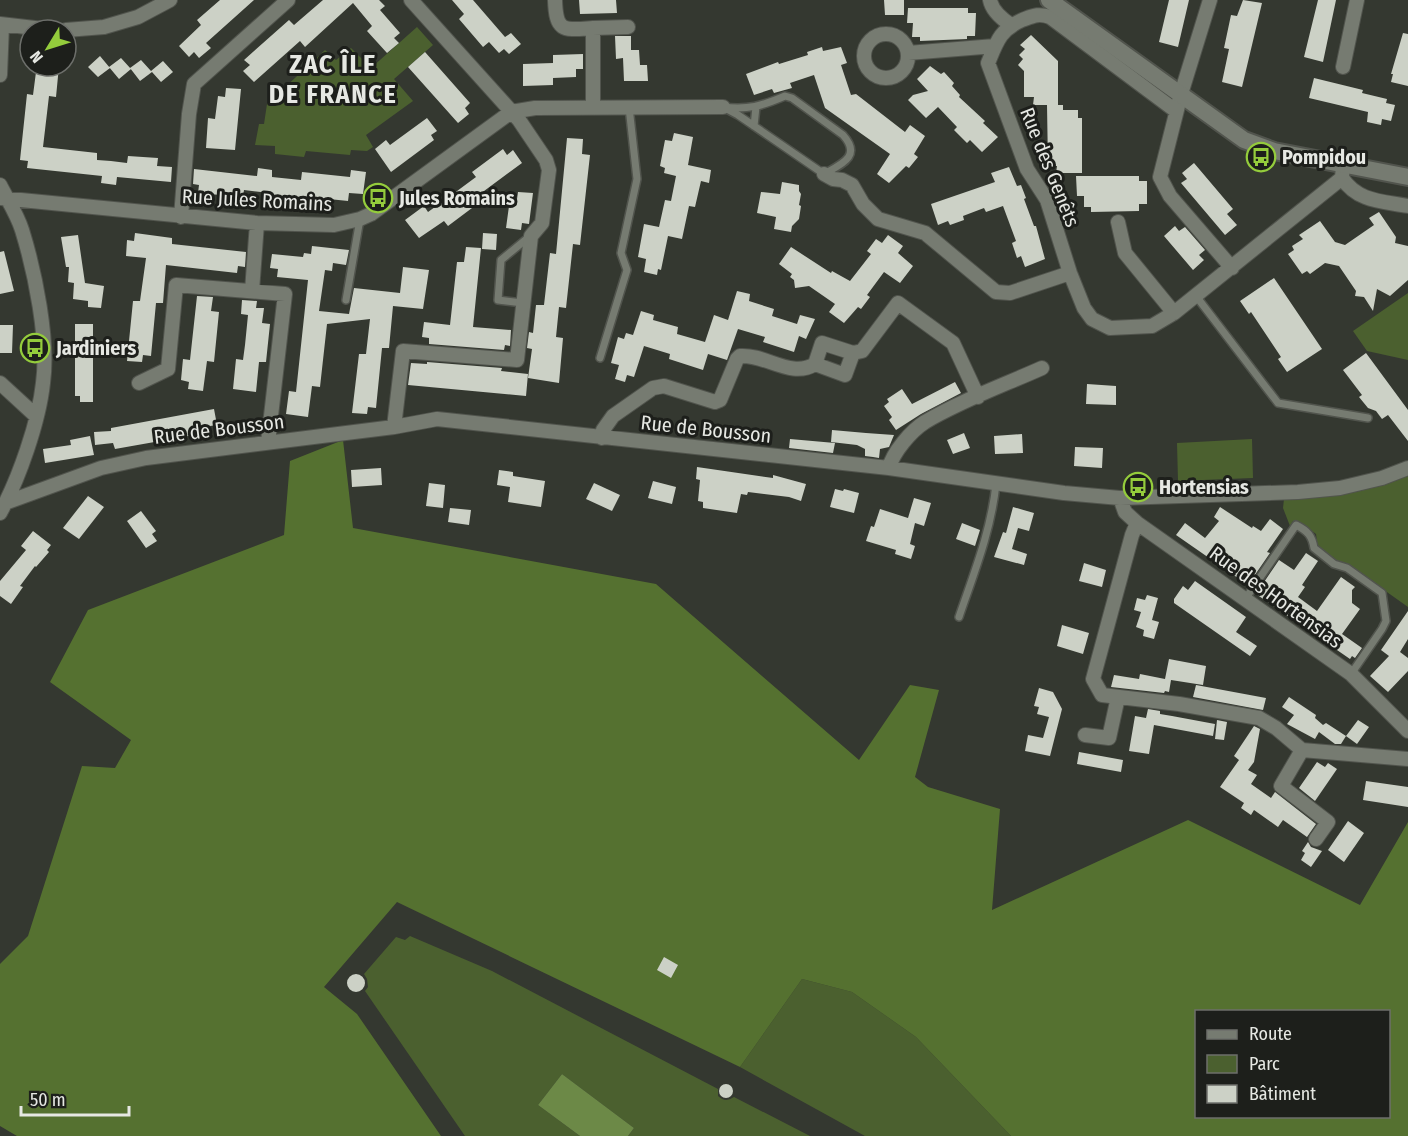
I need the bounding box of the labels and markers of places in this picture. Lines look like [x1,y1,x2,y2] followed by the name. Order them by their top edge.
[1245,141,1277,173] bus stop icon: Pompidou
[1282,145,1366,169] place label: Pompidou
[362,182,394,214] bus stop icon: Jules Romains
[398,186,515,210] place label: Jules Romains
[19,332,51,364] bus stop icon: Jardiniers
[55,336,136,360] place label: Jardiniers
[1122,471,1154,503] bus stop icon: Hortensias
[1159,475,1249,499] place label: Hortensias

